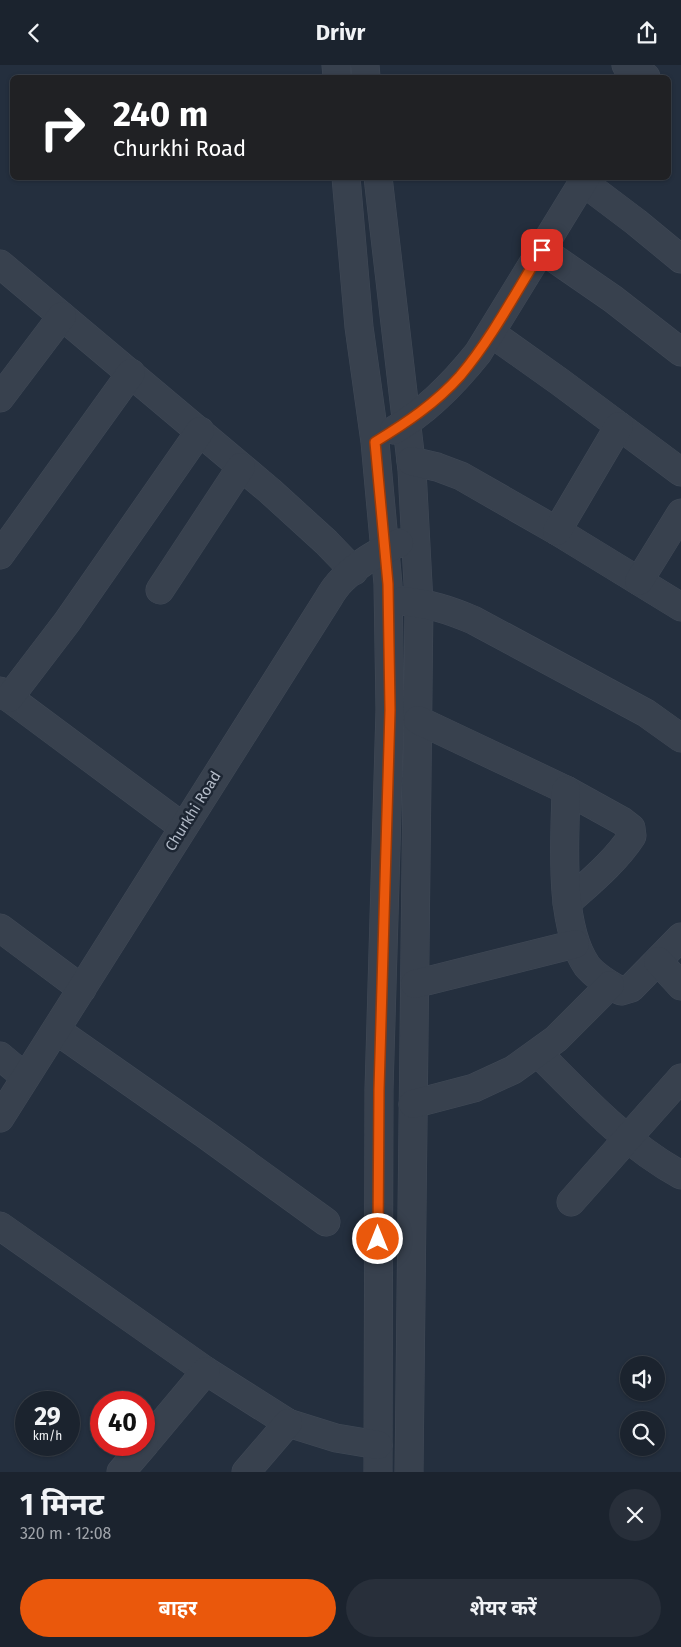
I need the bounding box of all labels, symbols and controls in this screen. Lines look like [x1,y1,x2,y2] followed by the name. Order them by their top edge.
[20,19,48,47] icon: back
[316,19,365,46] text: Drivr
[633,19,661,47] icon: share
[113,93,208,135] text: 240 m
[30,95,95,160] icon: right
[113,135,246,162] text: Churkhi Road
[521,229,563,271] pin
[528,236,556,264] icon: arrive
[161,768,225,854] street label: Churkhi Road
[351,1212,403,1264] position arrow
[620,1356,665,1456] map controls
[620,1356,665,1401] button: sound
[90,1391,155,1456] speed limit sign: 40
[34,1402,61,1432] text: 29
[620,1411,665,1456] button: search
[33,1429,62,1443] text: km/h
[20,1487,104,1523] text: 1 मिनट
[609,1489,661,1541] button: close
[20,1524,111,1543] text: 320 m · 12:08
[20,1579,336,1637] button: बाहर
[346,1579,661,1637] button: शेयर करें

